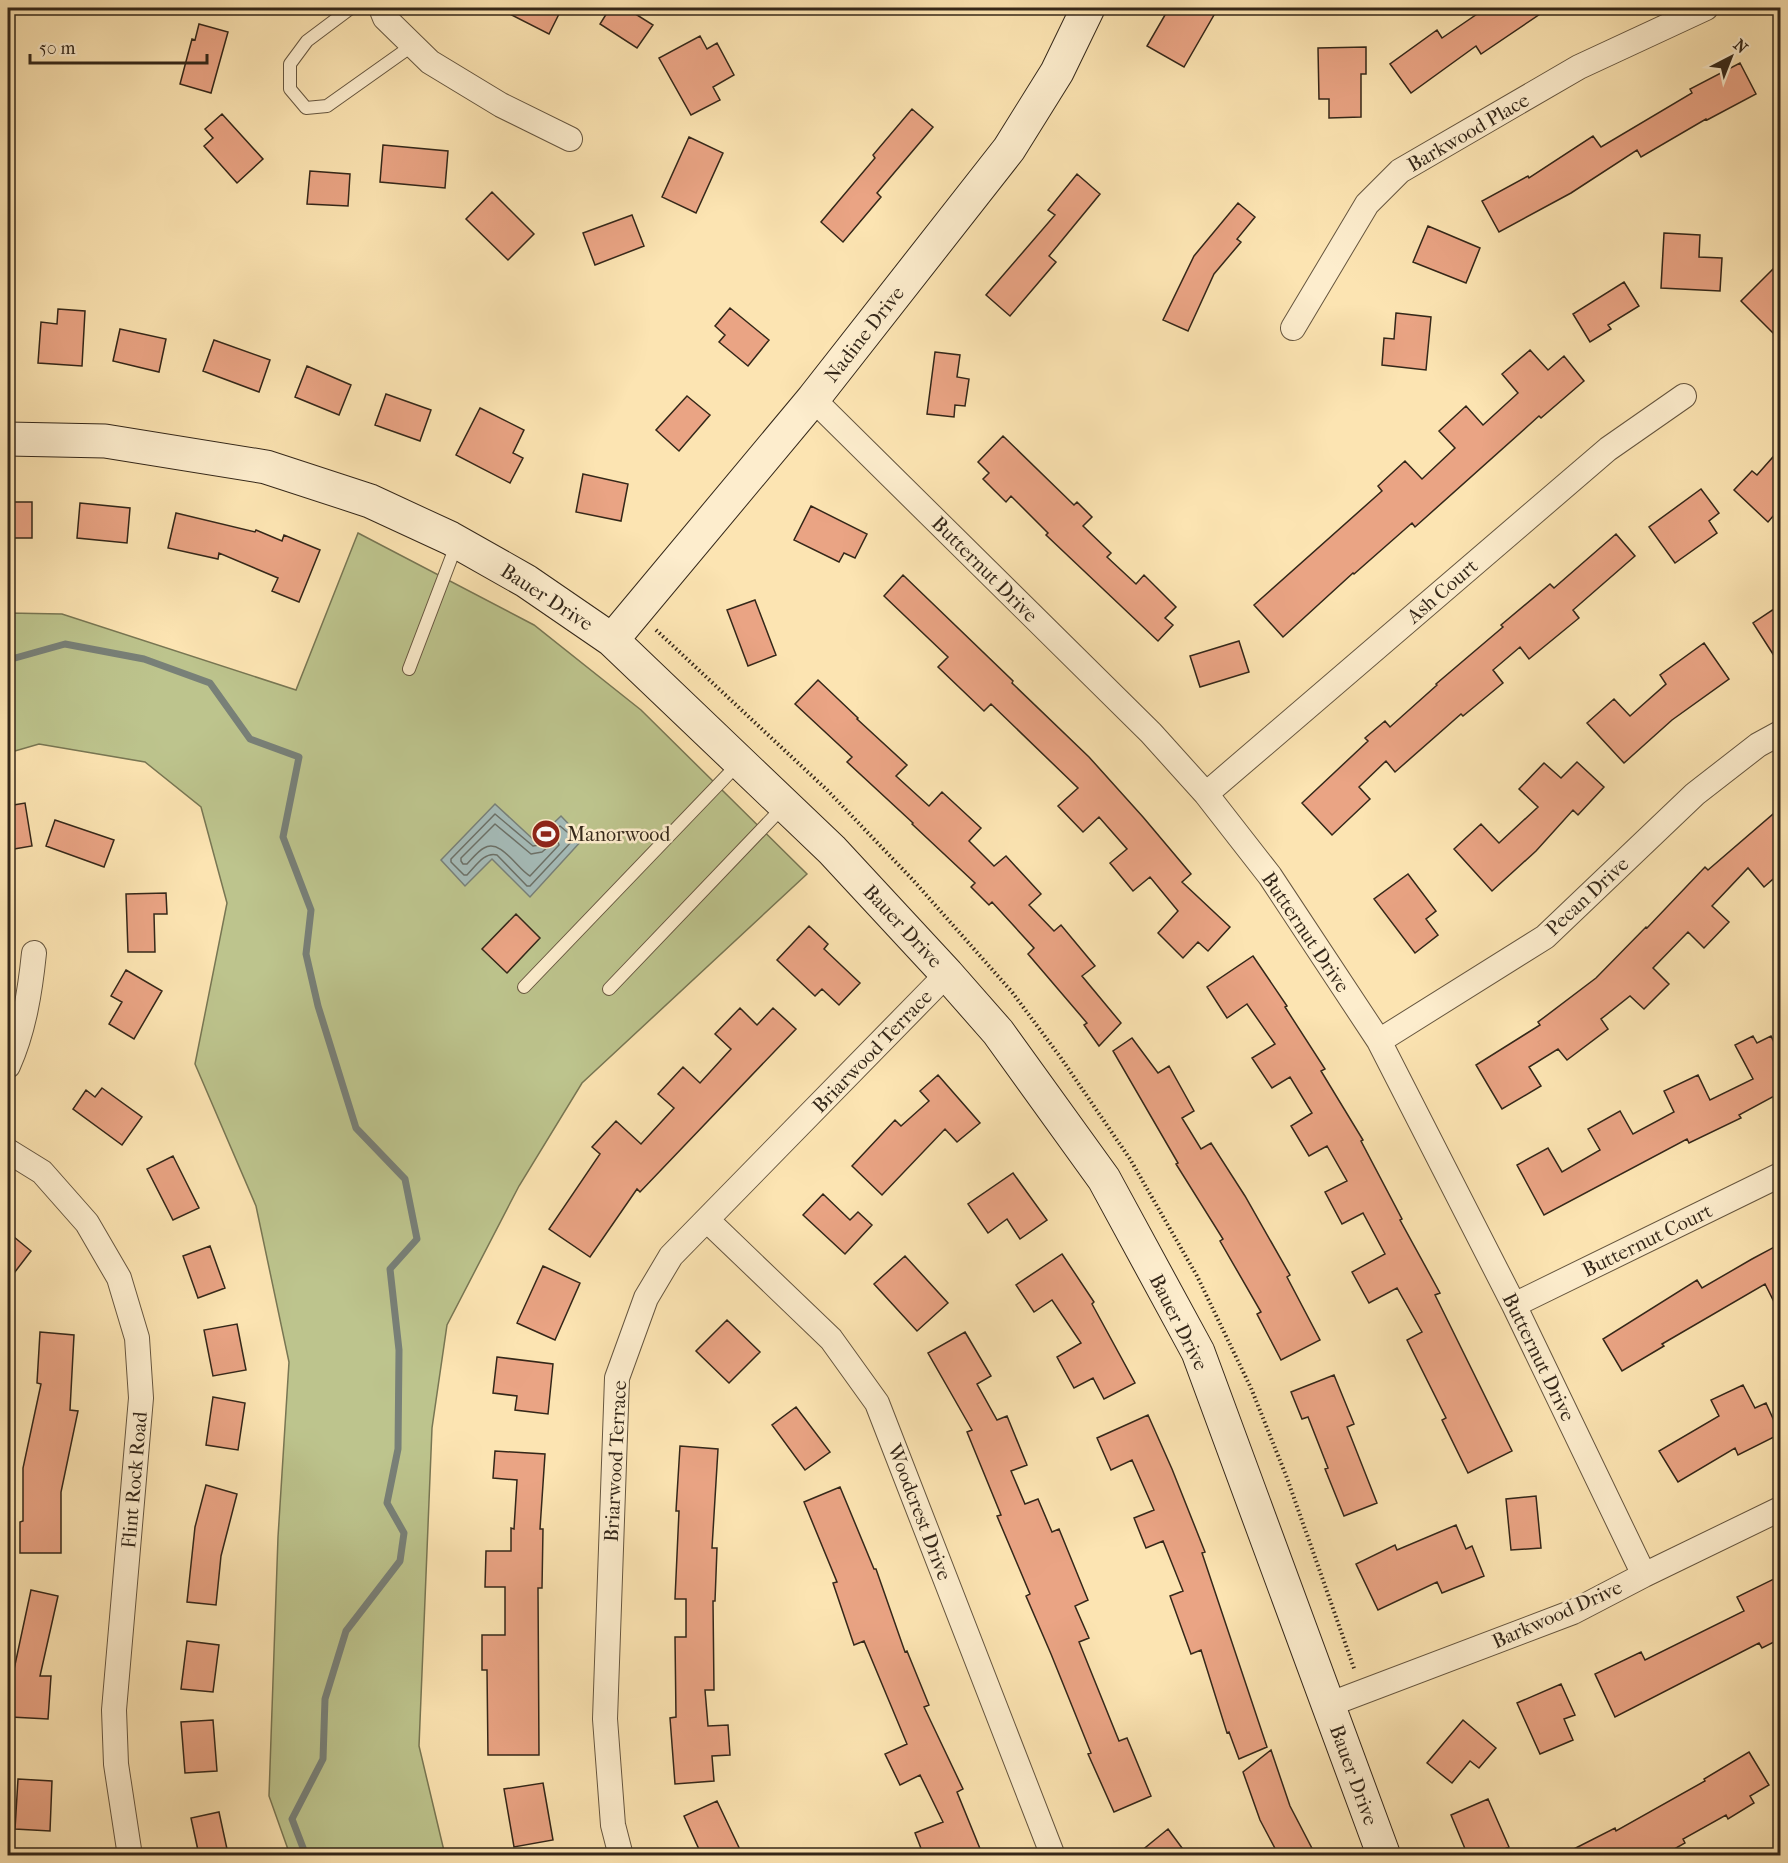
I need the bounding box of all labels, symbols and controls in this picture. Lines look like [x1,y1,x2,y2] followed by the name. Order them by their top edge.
[30,27,207,65] scale bar
[1701,27,1761,87] north arrow
[1730,35,1752,58] text: N
[39,38,76,59] text: 50 m
[1403,88,1533,176] street label: Barkwood Place
[820,282,909,387] street label: Nadine Drive
[927,512,1042,627] street label: Butternut Drive
[1401,554,1482,629] street label: Ash Court
[496,559,597,636] street label: Bauer Drive
[530,818,562,850] sports icon: Manorwood
[567,823,671,846] place label: Manorwood
[1541,852,1633,940] street label: Pecan Drive
[1257,868,1354,997] street label: Butternut Drive
[858,880,947,973] street label: Bauer Drive
[808,985,937,1118] street label: Briarwood Terrace
[1579,1199,1716,1282] street label: Butternut Court
[1144,1270,1213,1374] street label: Bauer Drive
[1498,1289,1580,1425] street label: Butternut Drive
[600,1379,631,1542] street label: Briarwood Terrace
[117,1409,152,1550] street label: Flint Rock Road
[883,1440,956,1584] street label: Woodcrest Drive
[1489,1575,1626,1653] street label: Barkwood Drive
[1325,1722,1382,1829] street label: Bauer Drive

